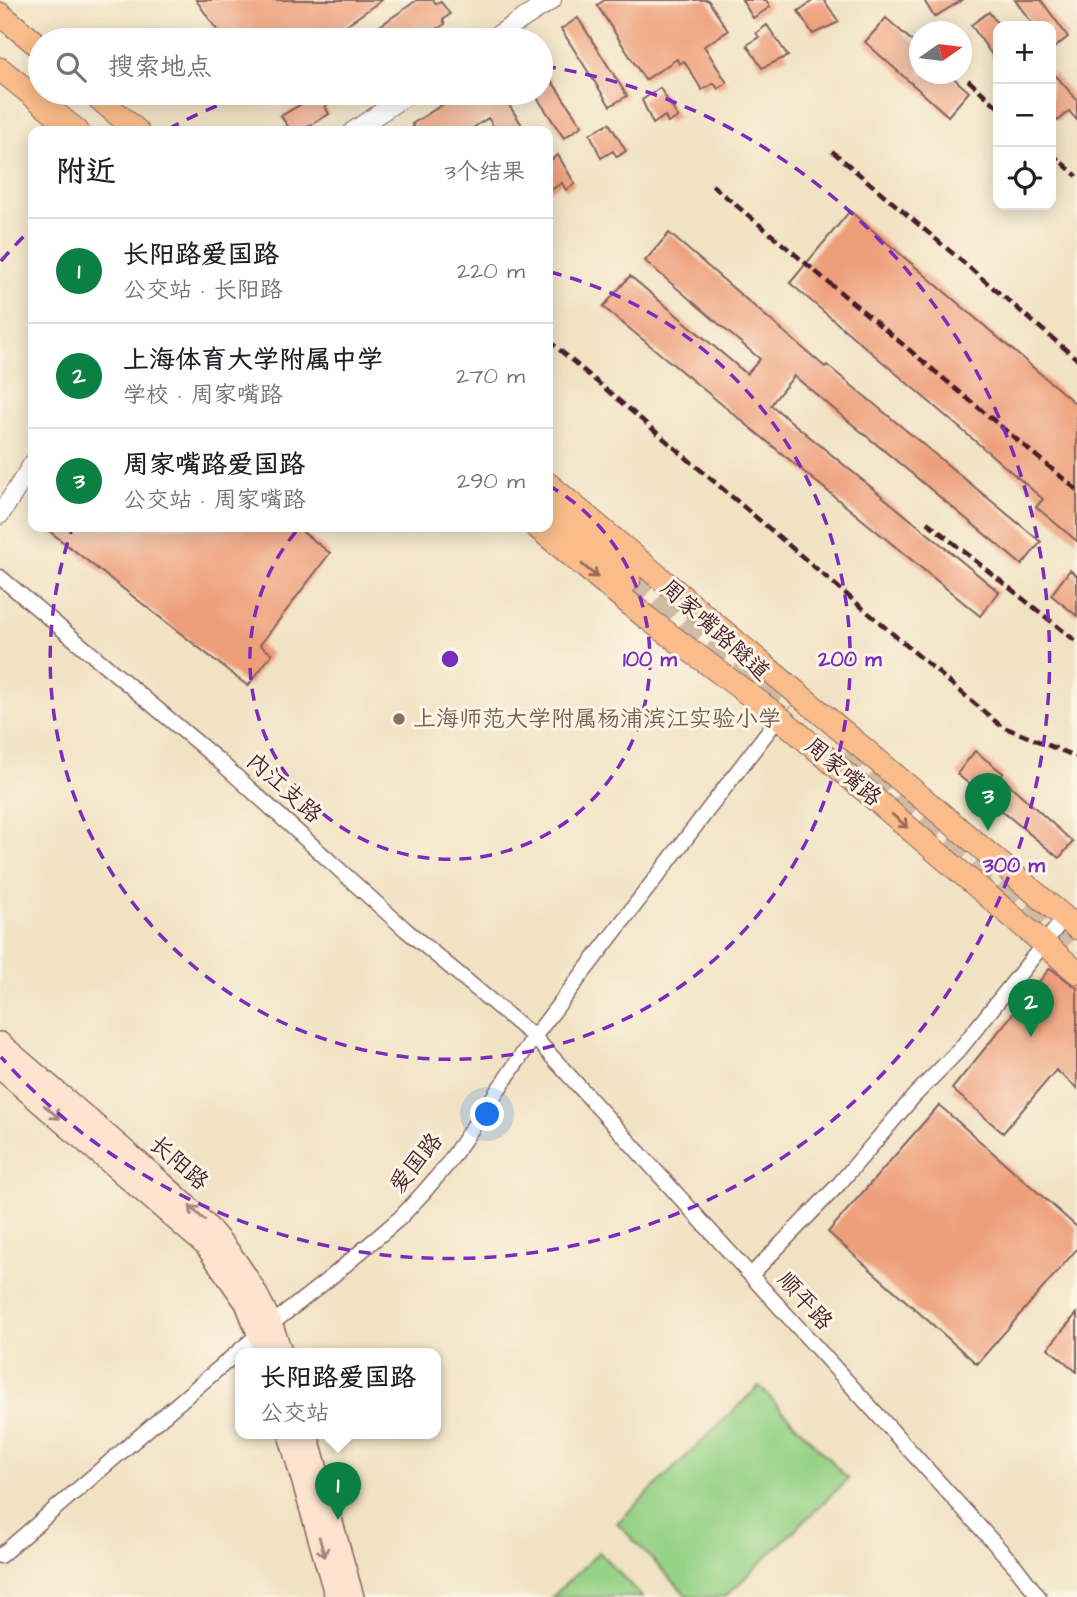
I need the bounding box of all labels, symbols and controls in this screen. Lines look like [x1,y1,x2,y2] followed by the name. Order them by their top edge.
[909,21,972,84] north arrow
[993,21,1056,210] map controls
[993,21,1056,84] button: +
[28,28,553,105] search box
[52,48,90,86] icon: search
[108,49,212,85] text: 搜索地点
[993,84,1056,147] button: −
[993,147,1056,210] button: locate
[56,151,116,193] text: 附近
[444,156,525,188] text: 3个结果
[123,237,279,273] text: 长阳路爱国路
[78,255,80,287] text: 1
[457,255,525,287] text: 220 m
[123,274,283,306] text: 公交站 · 长阳路
[123,342,383,378] text: 上海体育大学附属中学
[72,360,86,392] text: 2
[456,360,525,392] text: 270 m
[123,379,283,411] text: 学校 · 周家嘴路
[123,447,305,483] text: 周家嘴路爱国路
[73,465,85,497] text: 3
[457,465,525,497] text: 290 m
[123,484,306,516] text: 公交站 · 周家嘴路
[580,563,598,578] one-way arrow
[653,572,777,688] street label: 周家嘴路隧道
[623,645,678,674] text: 100 m
[817,645,882,674] text: 200 m
[438,647,462,671] centre of rings
[413,703,781,735] place label: 上海师范大学附属杨浦滨江实验小学
[391,711,407,727] marker: 上海师范大学附属杨浦滨江实验小学
[797,730,889,814] street label: 周家嘴路
[239,745,329,831] street label: 内江支路
[965,773,1011,831] pin: 3
[891,813,909,829] one-way arrow
[982,851,1046,880] text: 300 m
[1008,979,1054,1037] pin: 2
[470,1097,504,1131] your location
[43,1104,61,1120] one-way arrow
[382,1126,450,1200] street label: 爱国路
[142,1128,216,1198] street label: 长阳路
[189,1205,206,1222] one-way arrow
[770,1265,840,1337] street label: 顺平路
[235,1348,441,1439] popup
[260,1360,416,1396] text: 长阳路爱国路
[260,1397,329,1429] text: 公交站
[315,1462,361,1520] pin: 1
[316,1535,329,1558] one-way arrow

